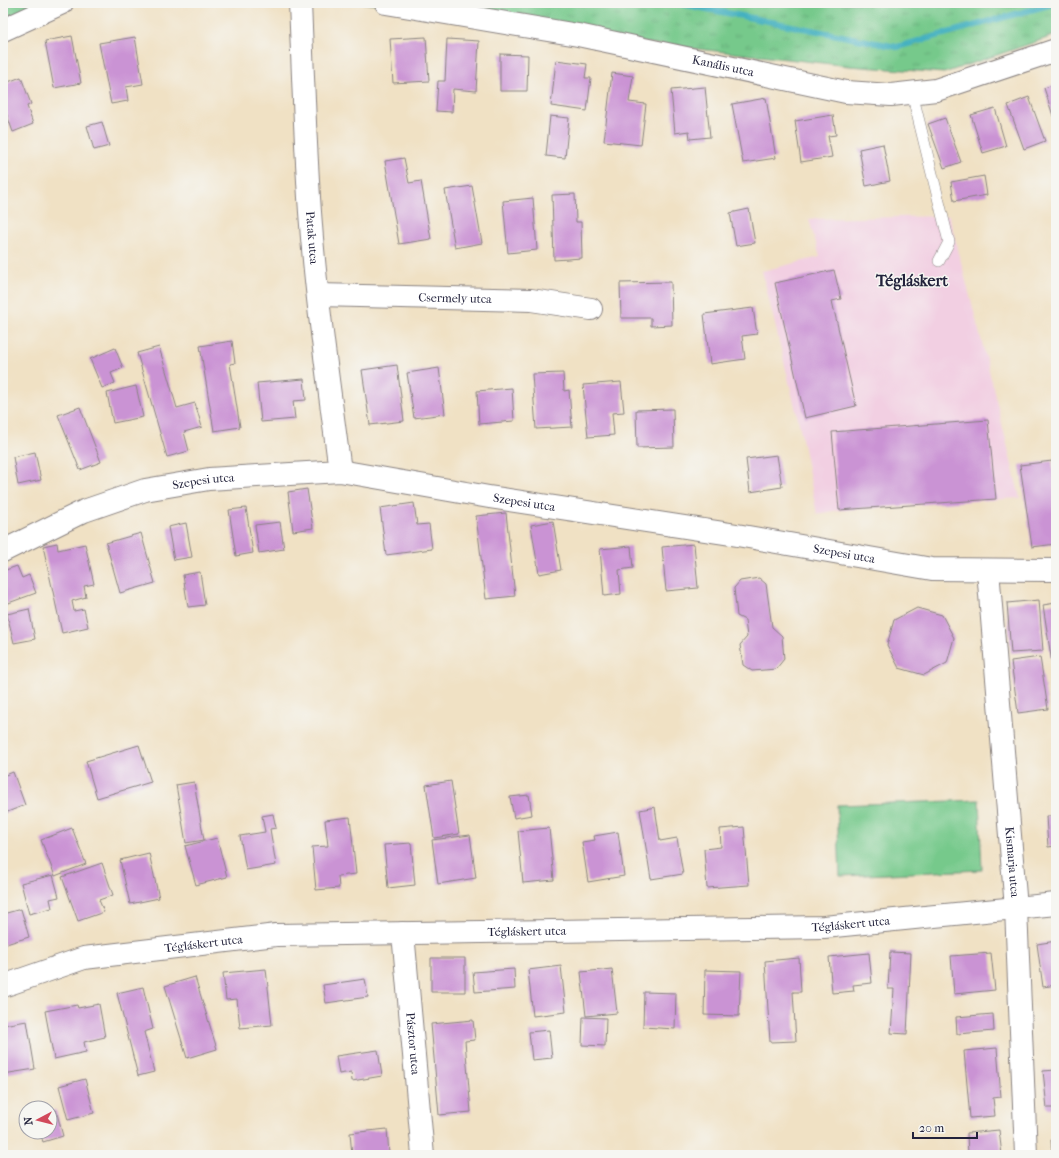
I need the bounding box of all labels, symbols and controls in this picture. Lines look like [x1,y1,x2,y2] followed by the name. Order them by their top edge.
[691,52,756,79] street label: Kanális utca
[303,211,321,265] street label: Patak utca
[875,271,948,291] district label: Tégláskert
[418,290,492,306] street label: Csermely utca
[171,470,235,492] street label: Szepesi utca
[492,491,557,514] street label: Szepesi utca
[812,541,877,566] street label: Szepesi utca
[1002,826,1022,898] street label: Kismarja utca
[811,913,891,934] street label: Tégláskert utca
[487,924,567,939] street label: Tégláskert utca
[164,932,244,955] street label: Tégláskert utca
[403,1012,423,1076] street label: Pásztor utca
[18,1100,58,1140] north arrow
[913,1114,977,1140] scale bar
[22,1116,36,1126] text: N
[919,1121,944,1135] text: 20 m

